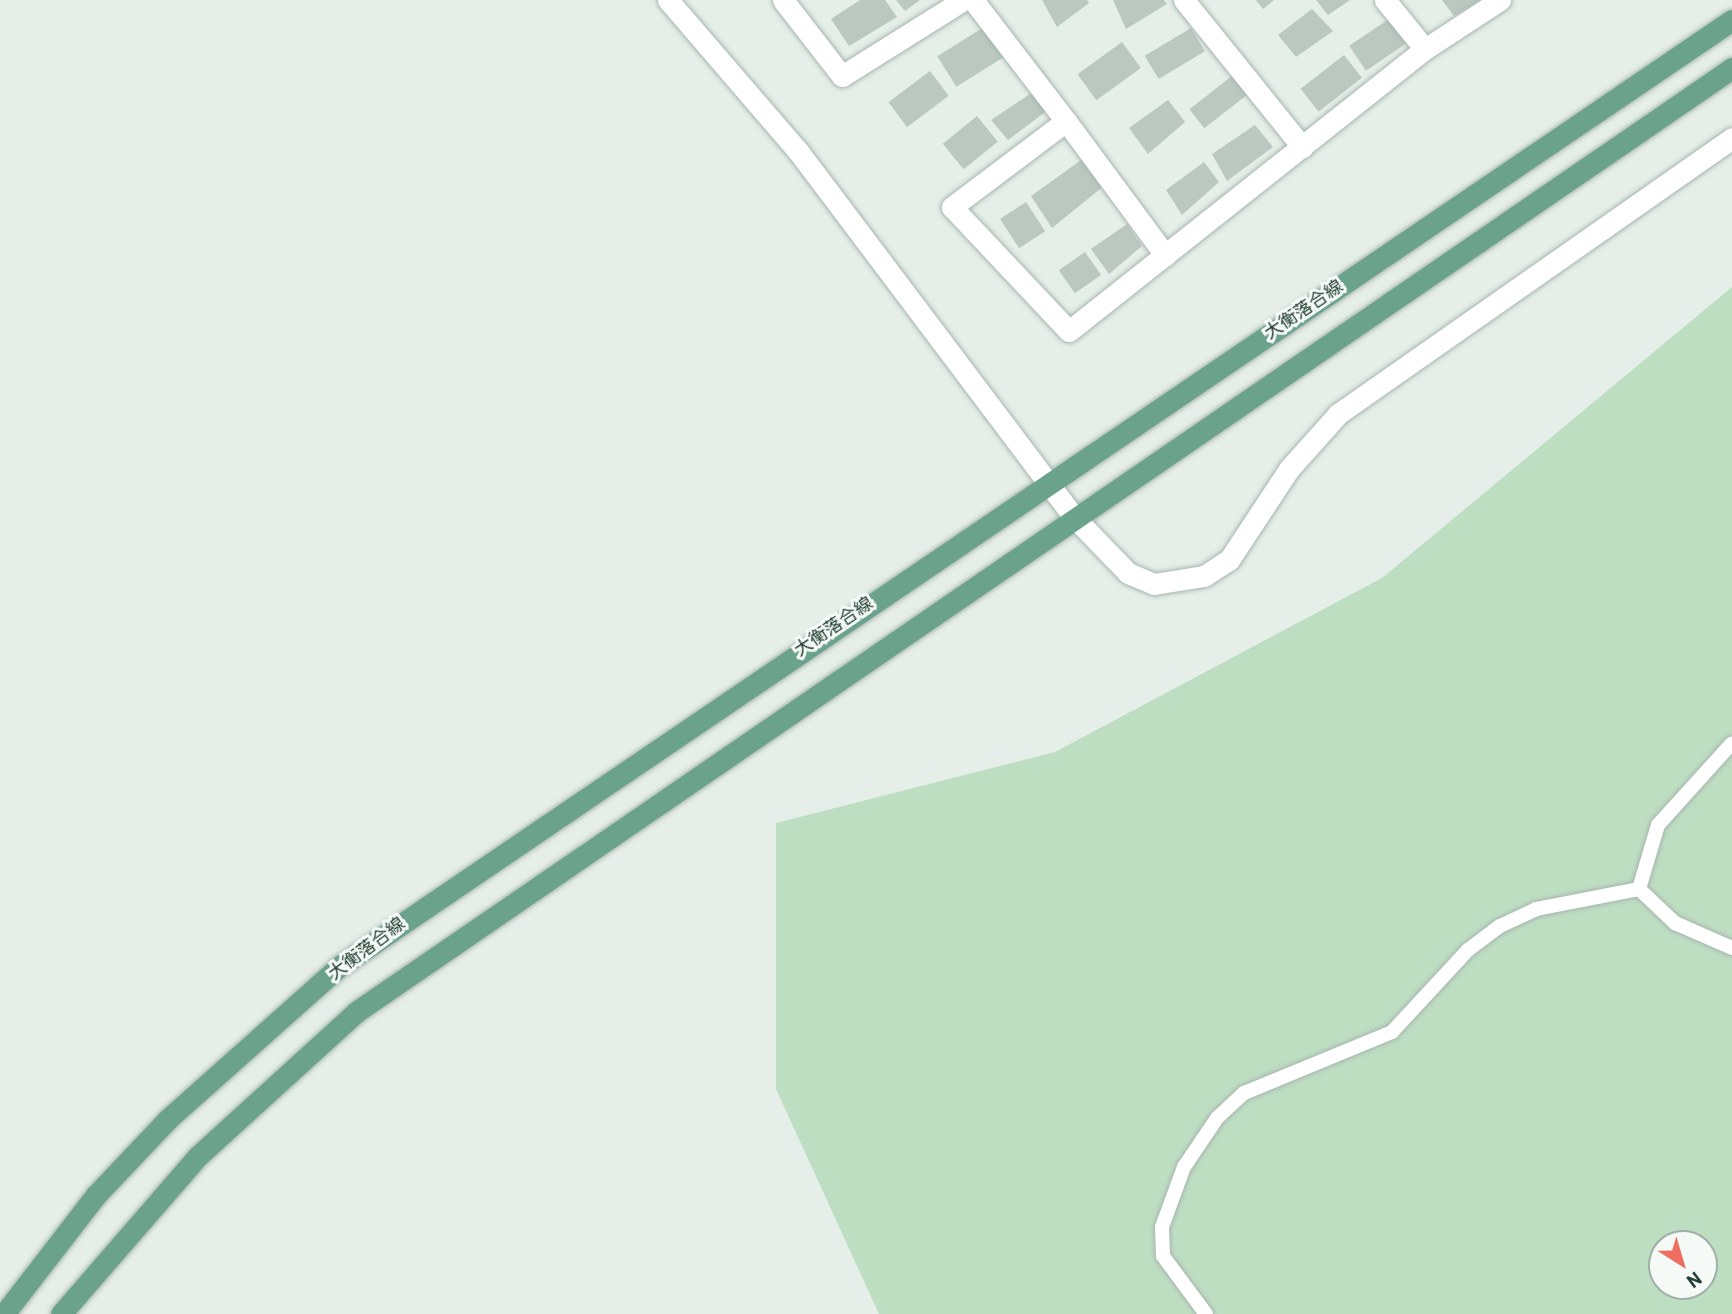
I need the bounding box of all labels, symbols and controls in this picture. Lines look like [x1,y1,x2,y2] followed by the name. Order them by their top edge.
[1260,275,1346,343] street label: 大衡落合線
[790,592,876,660] street label: 大衡落合線
[324,912,408,984] street label: 大衡落合線
[1648,1230,1718,1300] north arrow
[1683,1268,1707,1294] text: N

